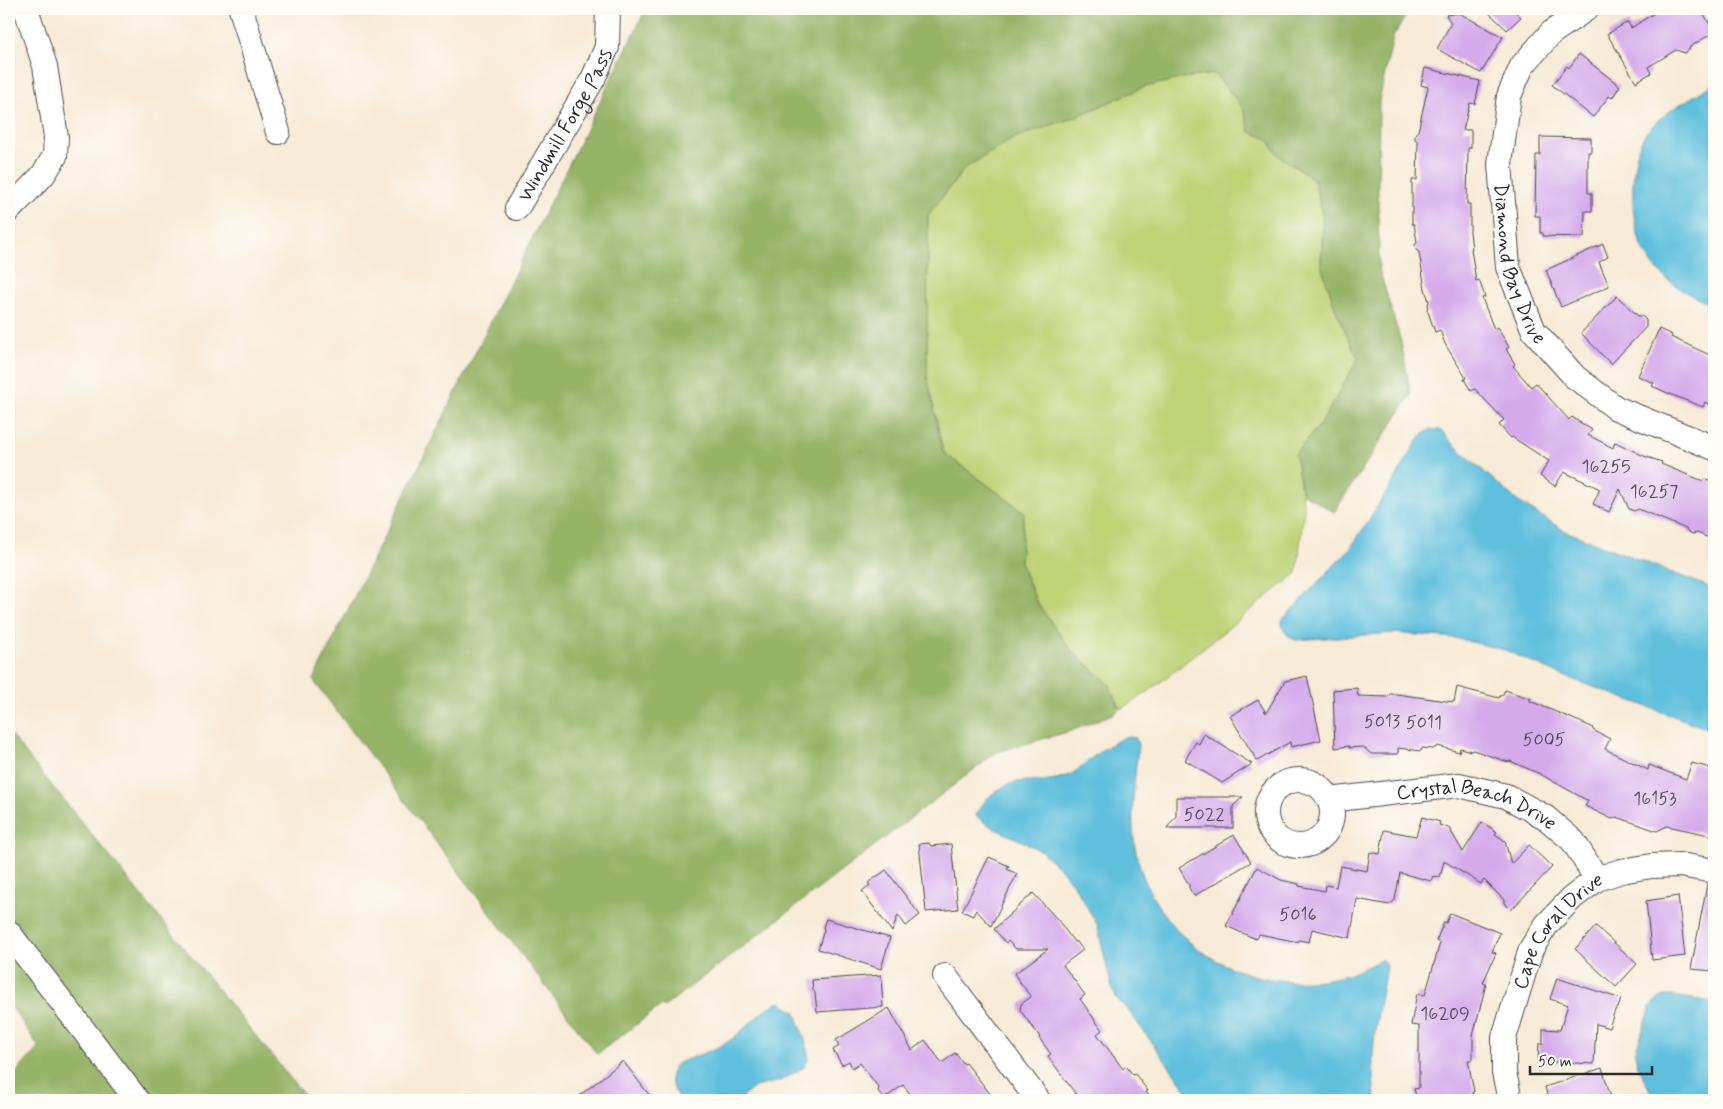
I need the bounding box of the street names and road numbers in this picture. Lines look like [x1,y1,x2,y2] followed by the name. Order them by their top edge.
[512,45,620,207] street label: Windmill Forge Pass
[1487,182,1552,351] street label: Diamond Bay Drive
[1395,773,1562,837] street label: Crystal Beach Drive
[1508,866,1606,993] street label: Cape Coral Drive

